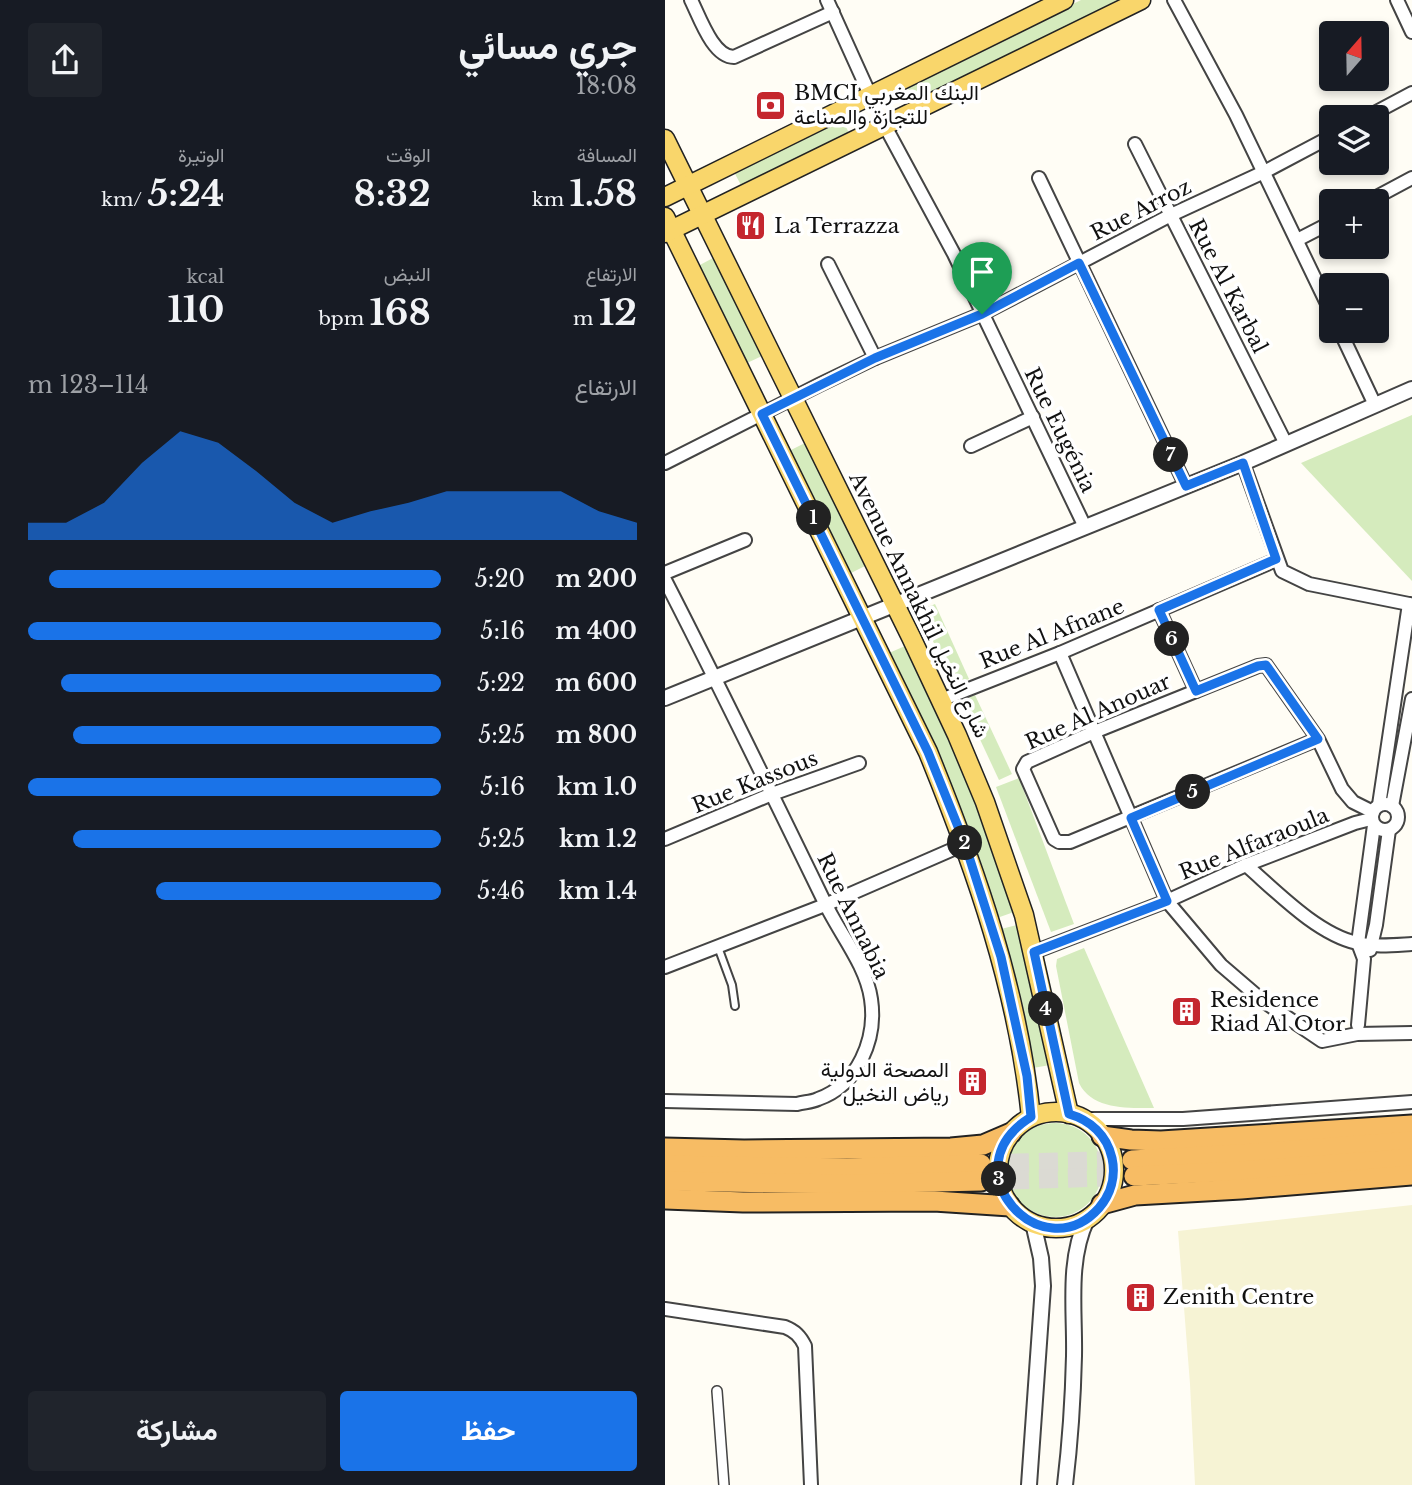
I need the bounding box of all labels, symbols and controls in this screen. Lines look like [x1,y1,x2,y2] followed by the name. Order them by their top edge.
[1319,21,1389,91] north arrow
[1319,21,1389,343] map controls
[458,22,637,69] text: جري مسائي
[28,23,102,97] button: share
[576,72,637,100] text: 18:08
[794,80,979,130] place label: BMCI البنك المغربي للتجارة والصناعة
[754,88,788,122] bank icon: BMCI البنك المغربي للتجارة والصناعة
[1319,105,1389,175] button: layers
[178,144,224,167] text: الوتيرة
[386,144,431,167] text: الوقت
[577,144,637,167] text: المسافة
[148,172,224,215] text: 5:24
[353,172,431,215] text: 8:32
[570,172,637,215] text: 1.58
[1086,174,1196,246] street label: Rue Arroz
[101,188,148,211] text: /km
[532,188,570,211] text: km
[1319,189,1389,259] button: +
[734,209,768,243] restaurant icon: La Terrazza
[774,213,900,239] place label: La Terrazza
[1183,215,1273,358] street label: Rue Al Karbal
[952,242,1012,314] pin
[963,253,1001,291] icon: arrive
[384,263,431,286] text: النبض
[585,263,637,286] text: الارتفاع
[186,265,224,288] text: kcal
[1319,273,1389,343] button: −
[167,288,224,331] text: 110
[370,291,431,334] text: 168
[599,291,637,334] text: 12
[318,307,370,330] text: bpm
[573,307,599,330] text: m
[1019,363,1102,497] street label: Rue Eugénia
[28,371,149,399] text: 114–123 m
[575,373,637,401] text: الارتفاع
[1154,438,1189,472] pin: 7
[1166,443,1175,466] text: 7
[842,467,995,743] street label: Avenue Annakhil شارع النخيل
[797,500,831,536] pin: 1
[809,506,818,529] text: 1
[475,565,525,593] text: 5:20
[556,565,637,593] text: 200 m
[976,593,1128,675] street label: Rue Al Afnane
[480,617,525,645] text: 5:16
[555,617,637,645] text: 400 m
[1155,622,1189,656] pin: 6
[1165,627,1178,650] text: 6
[1021,668,1175,756] street label: Rue Al Anouar
[477,669,525,697] text: 5:22
[555,669,637,697] text: 600 m
[478,721,525,749] text: 5:25
[556,721,637,749] text: 800 m
[688,745,822,819] street label: Rue Kassous
[480,773,525,801] text: 5:16
[557,773,637,801] text: 1.0 km
[1175,774,1211,810] pin: 5
[1187,780,1198,803] text: 5
[1175,802,1333,886] street label: Rue Alfaraoula
[478,825,525,853] text: 5:25
[559,825,637,853] text: 1.2 km
[947,826,983,860] pin: 2
[958,831,971,854] text: 2
[811,849,895,984] street label: Rue Annabia
[477,877,525,905] text: 5:46
[559,877,637,905] text: 1.4 km
[1210,987,1345,1037] place label: Residence Riad Al Otor
[1029,992,1063,1026] pin: 4
[1170,995,1204,1029] building icon: Residence Riad Al Otor
[1039,997,1052,1020] text: 4
[821,1057,949,1107] place label: المصحة الدولية رياض النخيل
[955,1065,989,1099] building icon: المصحة الدولية رياض النخيل
[981,1162,1017,1196] pin: 3
[992,1167,1005,1190] text: 3
[1123,1280,1157,1314] building icon: Zenith Centre
[1163,1284,1314,1310] place label: Zenith Centre
[28,1391,326,1471] button: مشاركة
[340,1391,637,1471] button: حفظ

